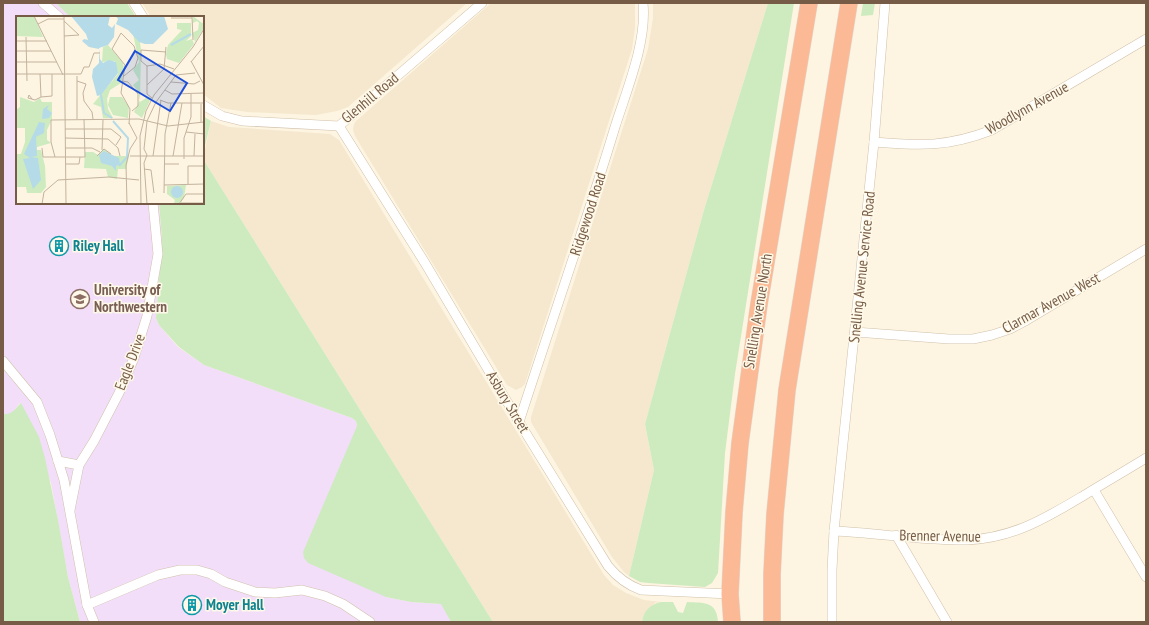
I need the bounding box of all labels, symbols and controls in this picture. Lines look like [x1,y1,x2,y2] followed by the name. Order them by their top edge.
[16,16,204,204] inset map
[337,68,402,127] street label: Glenhill Road
[982,77,1072,138] street label: Woodlynn Avenue
[565,170,610,258] street label: Ridgewood Road
[844,190,879,344] street label: Snelling Avenue Service Road
[48,235,70,257] building icon: Riley Hall
[73,236,124,255] place label: Riley Hall
[739,252,776,370] street label: Snelling Avenue North
[999,268,1103,337] street label: Clarmar Avenue West
[94,280,167,316] place label: University of Northwestern
[69,288,91,310] school or university icon: University of Northwestern
[110,331,149,393] street label: Eagle Drive
[483,367,534,436] street label: Asbury Street
[899,525,981,546] street label: Brenner Avenue
[181,594,203,616] building icon: Moyer Hall
[206,595,264,614] place label: Moyer Hall

